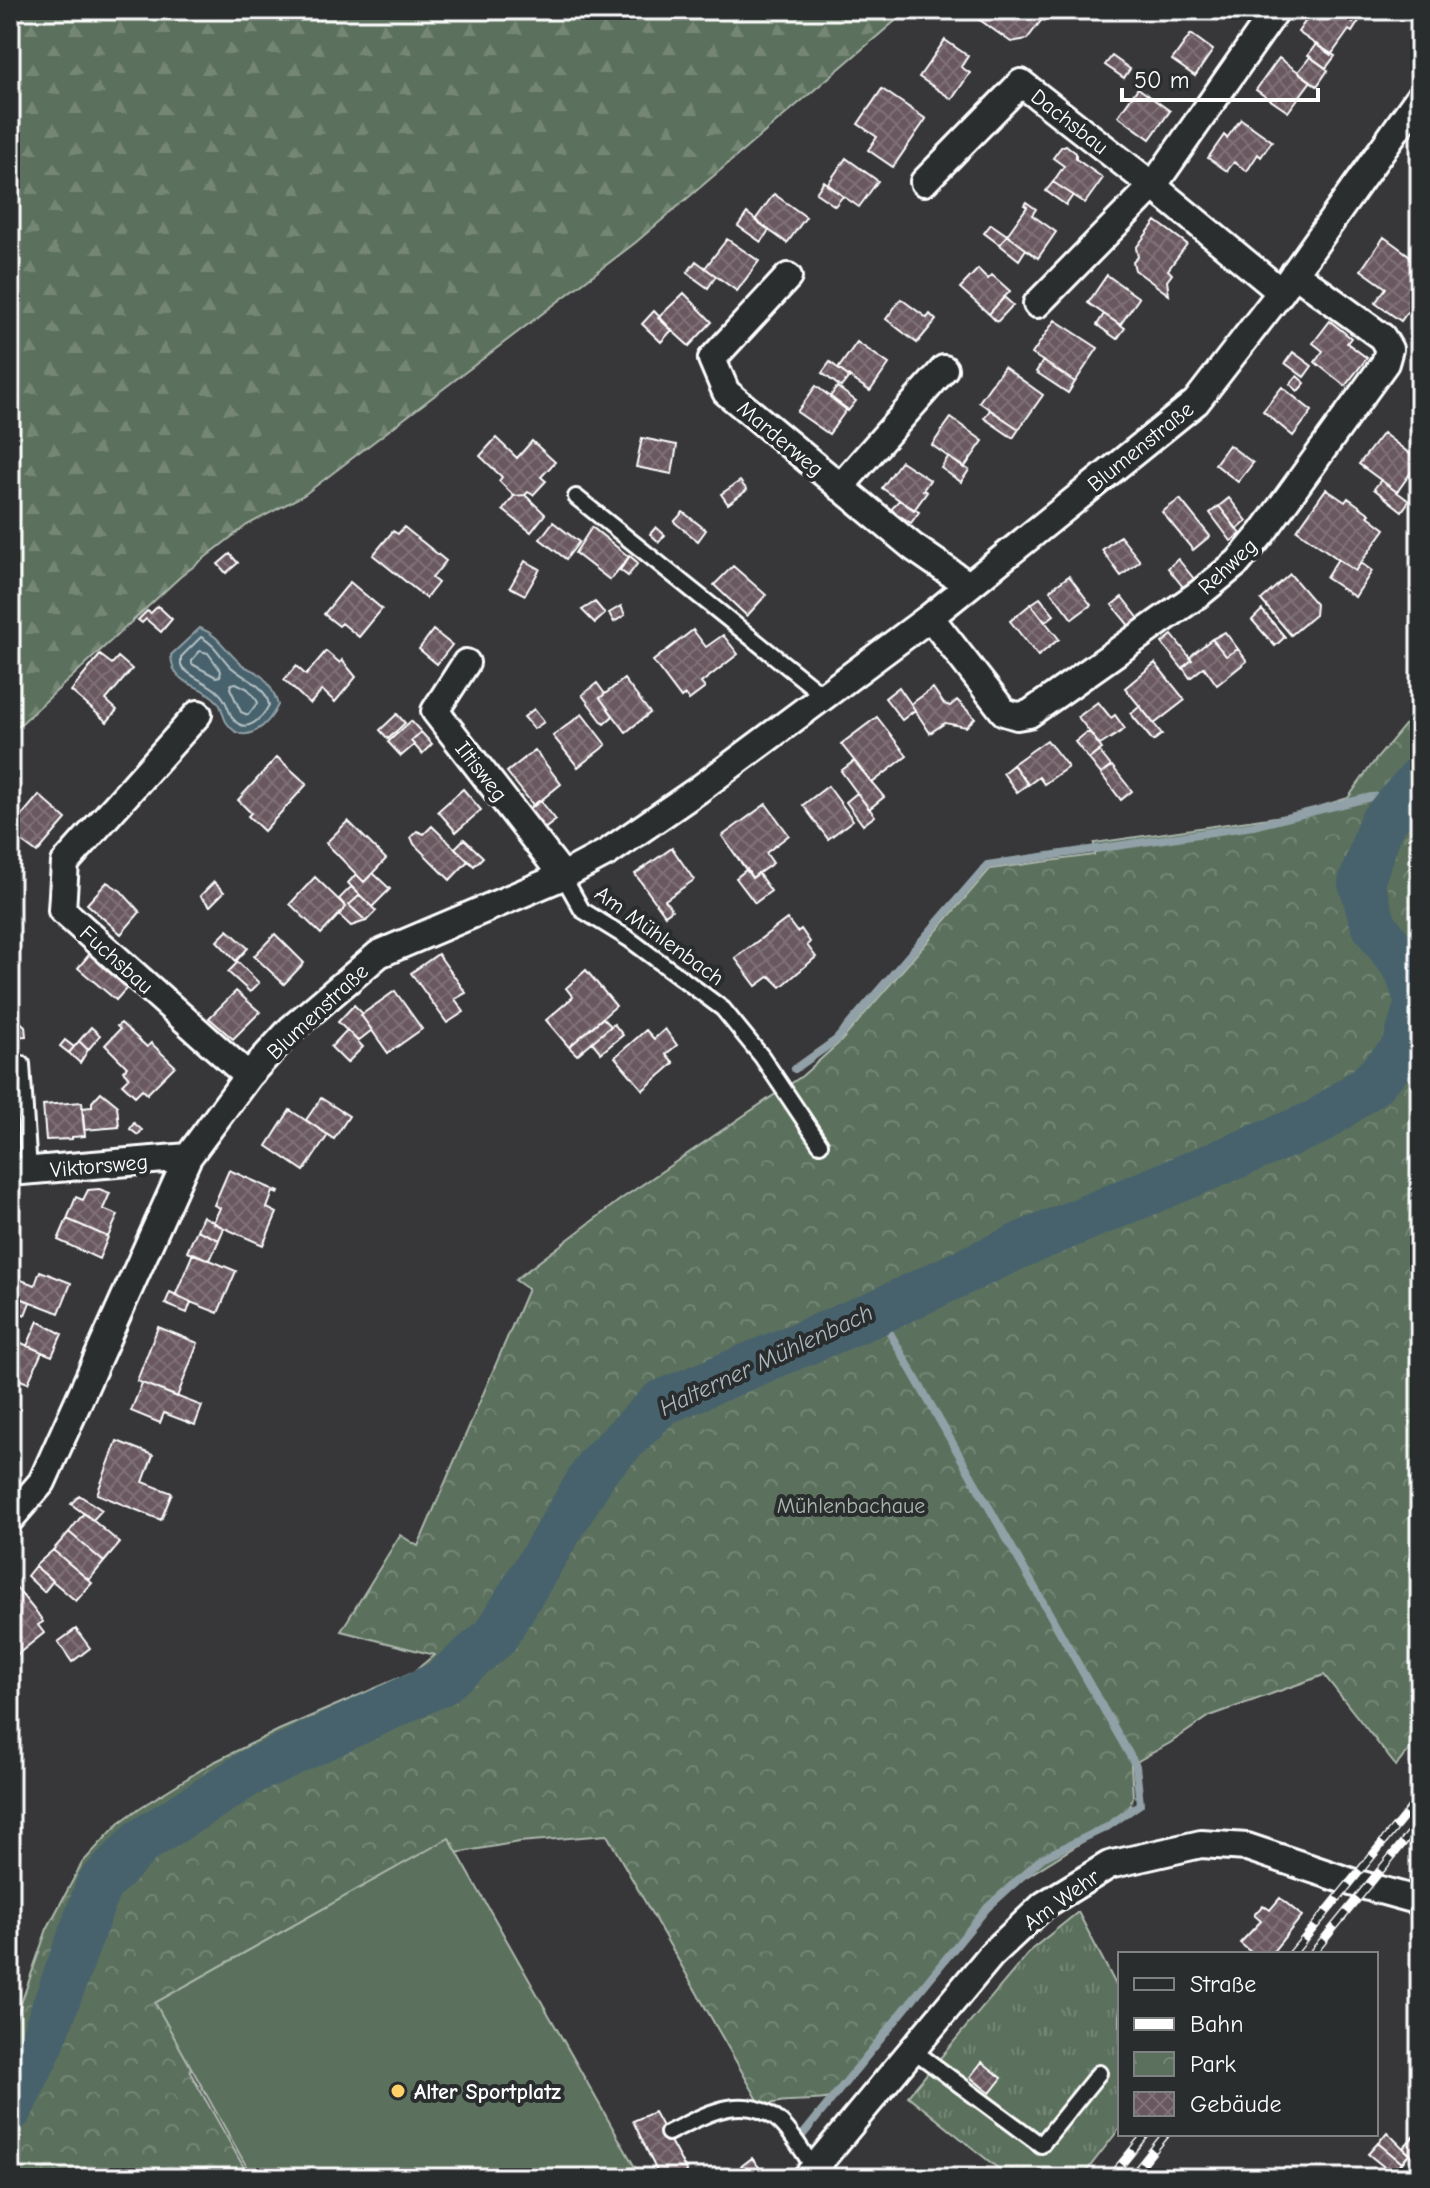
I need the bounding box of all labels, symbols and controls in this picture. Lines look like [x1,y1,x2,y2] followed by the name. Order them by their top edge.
[1122,52,1318,102] scale bar
[1134,66,1190,94] text: 50 m
[1025,83,1113,160] street label: Dachsbau
[732,395,829,482] street label: Marderweg
[1082,396,1199,497] street label: Blumenstraße
[1193,533,1263,600] street label: Rehweg
[450,736,513,807] street label: Iltisweg
[590,880,729,991] street label: Am Mühlenbach
[74,920,158,999] street label: Fuchsbau
[262,958,374,1065] street label: Blumenstraße
[49,1149,149,1183] street label: Viktorsweg
[655,1298,877,1422] water label: Halterner Mühlenbach
[777,1493,925,1519] park label: Mühlenbachaue
[1019,1863,1105,1936] street label: Am Wehr
[1118,1952,1378,2136] legend
[1190,1970,1256,1998] text: Straße
[1190,2010,1243,2038] text: Bahn
[1190,2050,1236,2078] text: Park
[414,2079,562,2105] place label: Alter Sportplatz
[389,2082,407,2100] marker: Alter Sportplatz
[1190,2090,1281,2118] text: Gebäude

